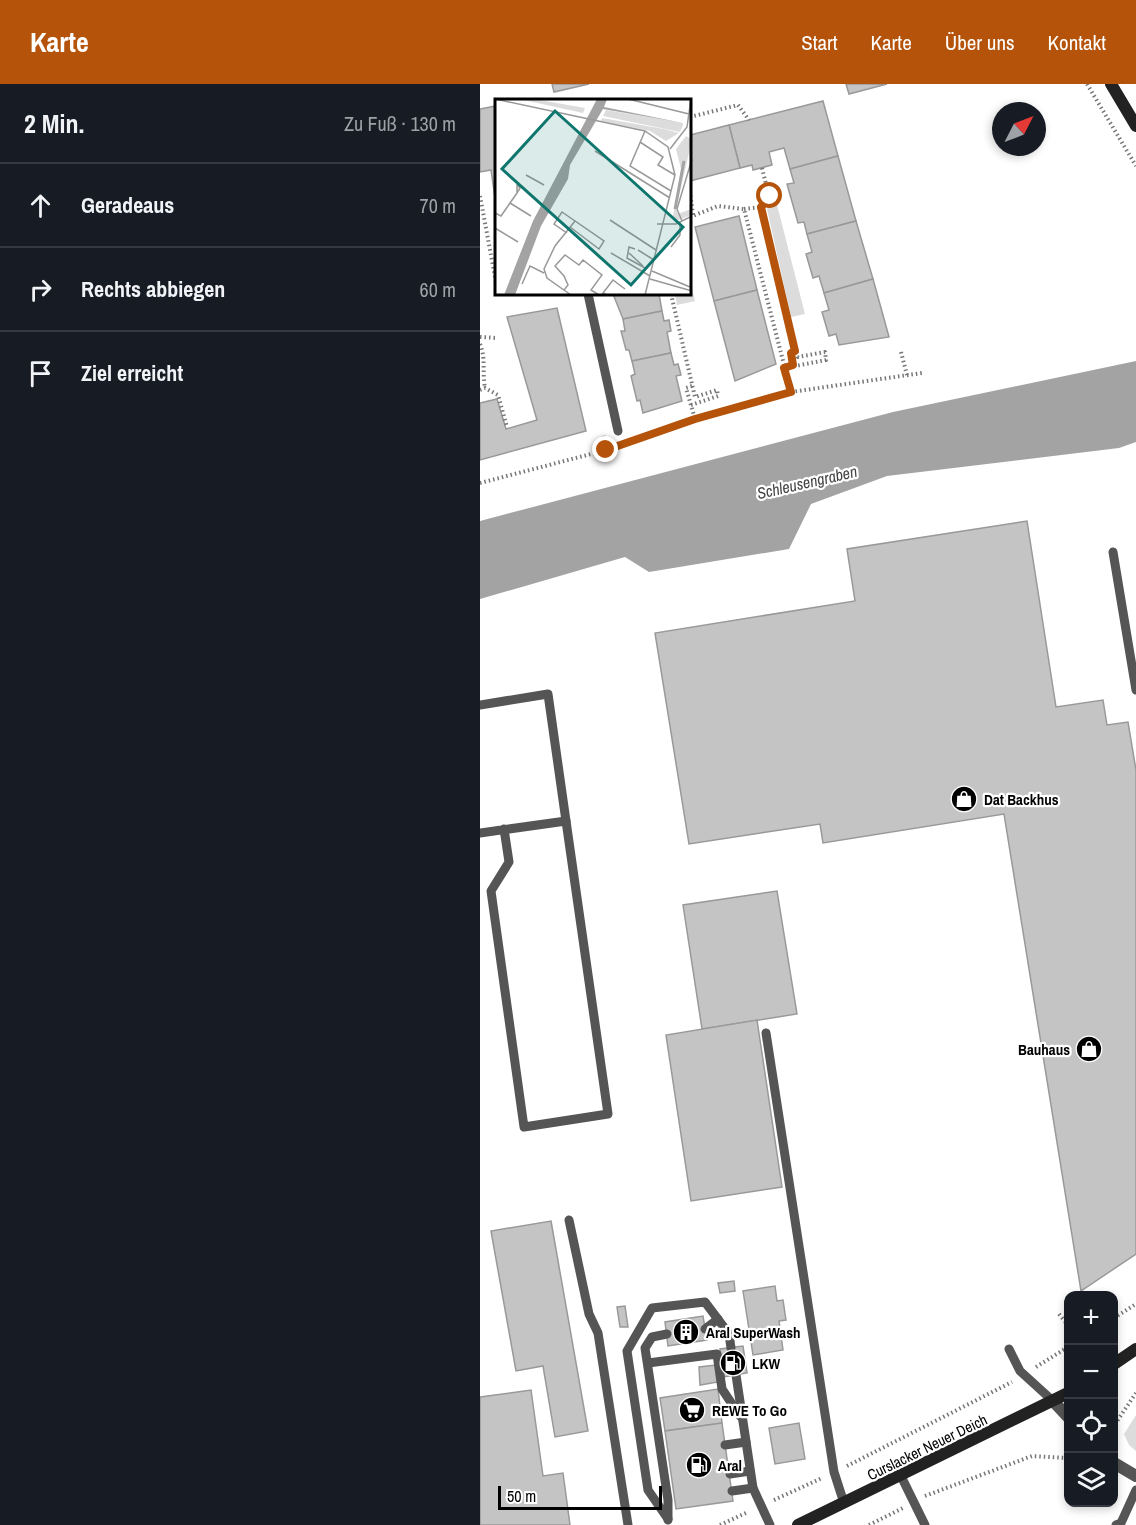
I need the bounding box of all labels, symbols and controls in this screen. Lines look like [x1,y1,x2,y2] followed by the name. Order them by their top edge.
[30,23,89,61] text: Karte
[801,28,838,57] text: Start
[871,28,912,57] text: Karte
[945,28,1015,57] text: Über uns
[1048,28,1106,57] text: Kontakt
[495,99,692,296] inset map
[992,102,1046,156] north arrow
[24,106,84,141] text: 2 Min.
[344,110,456,137] text: Zu Fuß · 130 m
[756,182,782,208] route start
[24,189,57,222] icon: ahead
[81,190,174,220] text: Geradeaus
[420,192,456,219] text: 70 m
[24,273,57,306] icon: right
[81,274,225,304] text: Rechts abbiegen
[420,276,456,303] text: 60 m
[24,357,57,390] icon: arrive
[81,358,183,388] text: Ziel erreicht
[592,436,618,462] route end
[755,460,859,504] water label: Schleusengraben
[949,784,979,814] shop icon: Dat Backhus
[984,789,1059,810] place label: Dat Backhus
[1074,1034,1104,1064] shop icon: Bauhaus
[1018,1039,1070,1060] place label: Bauhaus
[1064,1291,1118,1507] map controls
[1064,1291,1118,1345] button: +
[671,1317,701,1347] building icon: Aral SuperWash
[706,1322,801,1343] place label: Aral SuperWash
[1064,1345,1118,1399] button: −
[718,1348,748,1378] fuel station icon: LKW
[752,1353,780,1374] place label: LKW
[677,1395,707,1425] supermarket icon: REWE To Go
[1064,1399,1118,1453] button: locate
[712,1400,787,1421] place label: REWE To Go
[863,1409,991,1485] street label: Curslacker Neuer Deich
[684,1450,714,1480] fuel station icon: Aral
[1064,1453,1118,1507] button: layers
[718,1455,742,1476] place label: Aral
[498,1483,662,1510] scale bar
[507,1485,536,1507] text: 50 m

